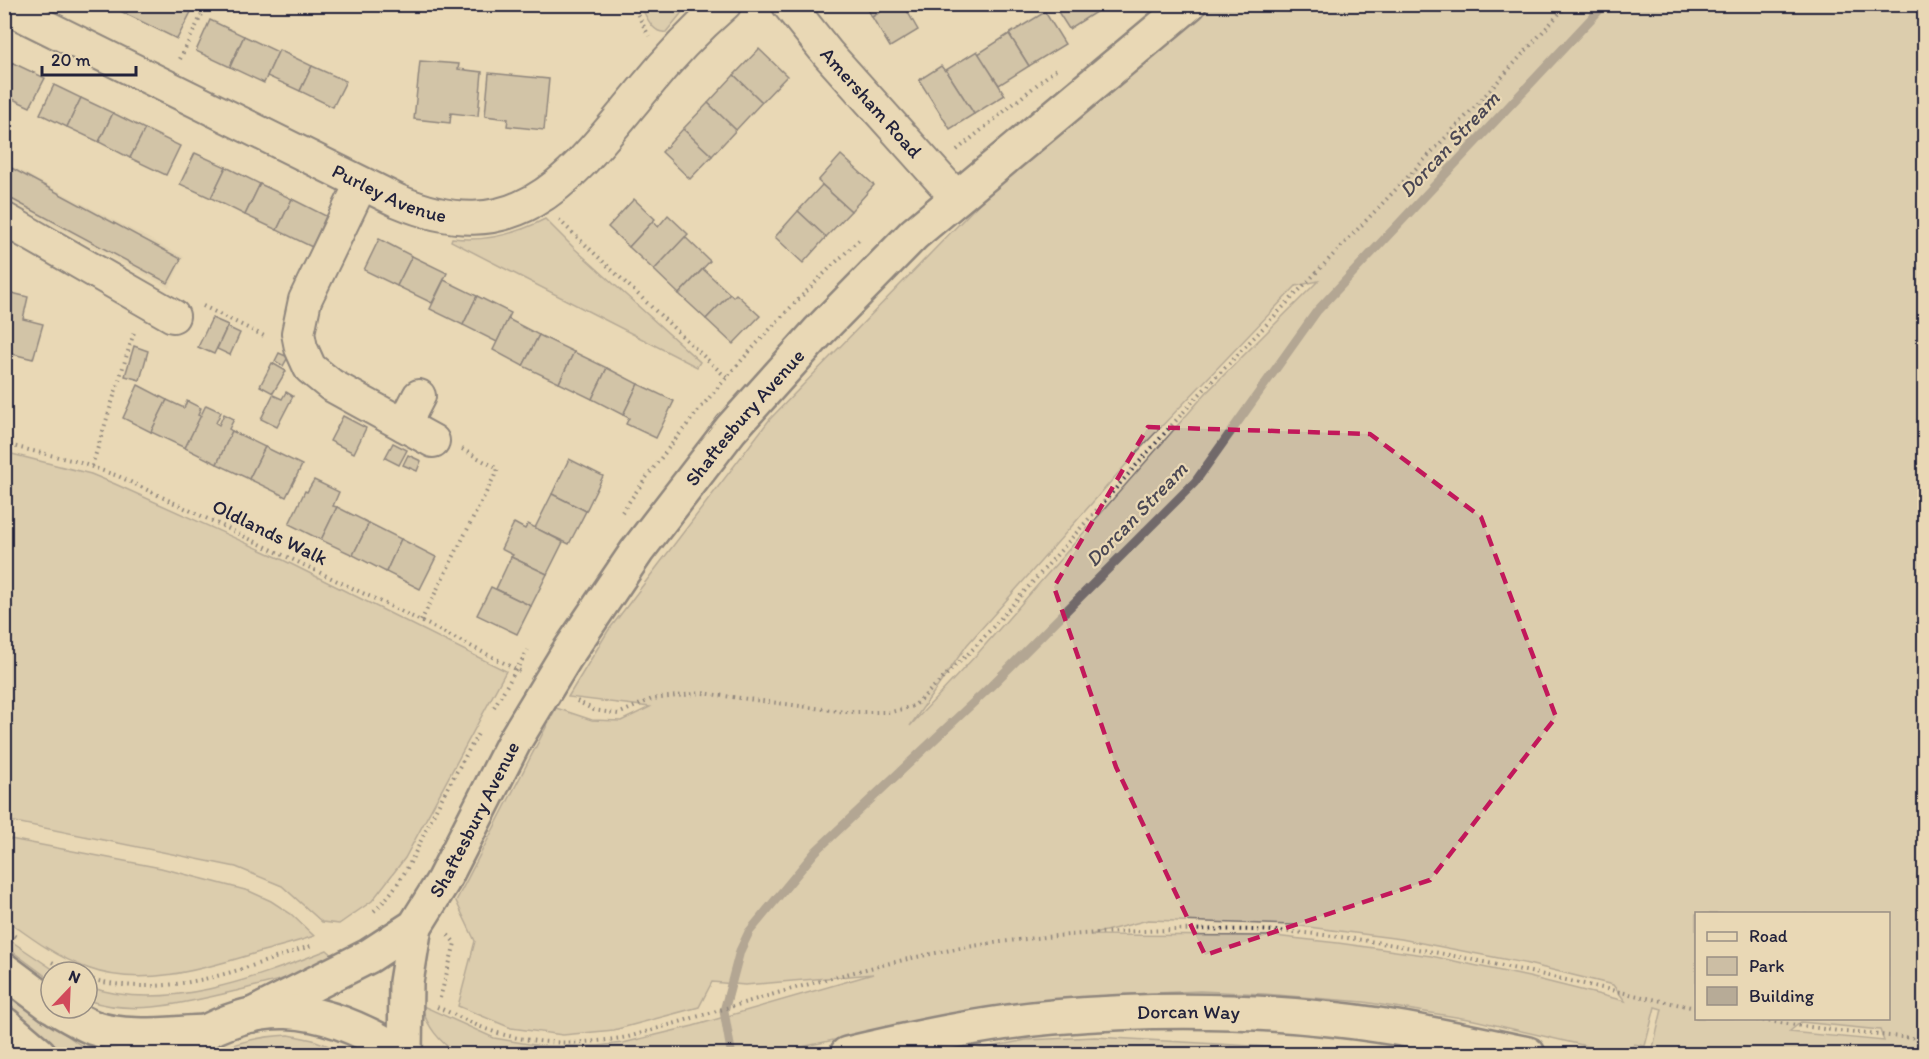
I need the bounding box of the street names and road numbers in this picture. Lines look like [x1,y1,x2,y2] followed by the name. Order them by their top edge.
[816,42,927,163] street label: Amersham Road
[328,158,449,227] street label: Purley Avenue
[680,344,809,491] street label: Shaftesbury Avenue
[208,494,332,570] street label: Oldlands Walk
[424,737,524,902] street label: Shaftesbury Avenue
[1136,999,1241,1024] street label: Dorcan Way

